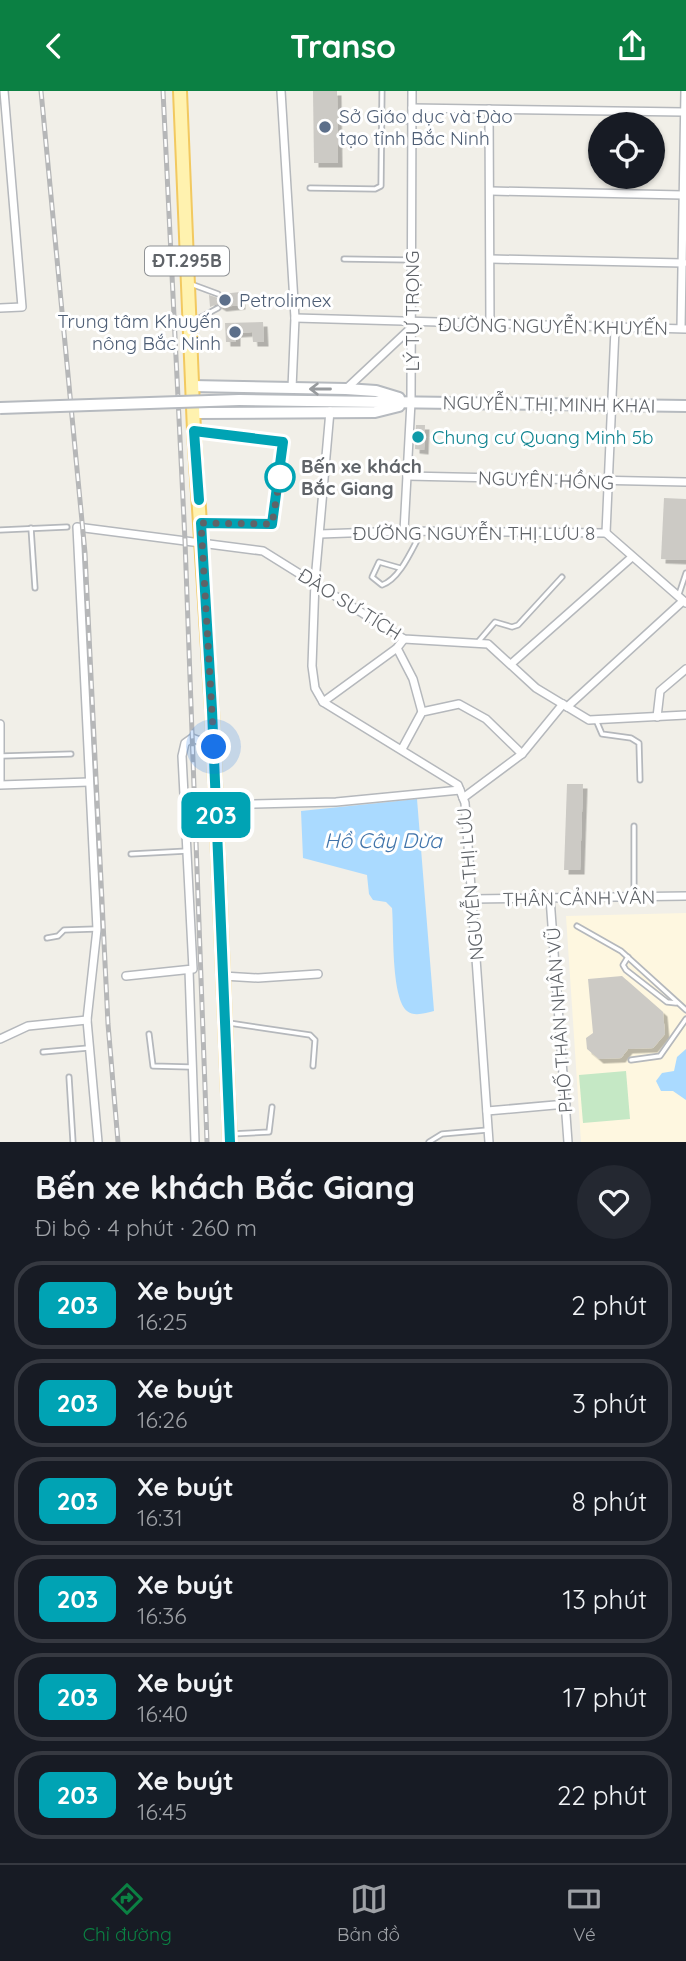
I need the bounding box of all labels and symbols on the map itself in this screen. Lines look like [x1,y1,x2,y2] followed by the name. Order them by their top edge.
[339,104,513,150] place label: Sở Giáo dục và Đào tạo tỉnh Bắc Ninh
[317,119,333,135] marker: Sở Giáo dục và Đào tạo tỉnh Bắc Ninh
[145,246,229,275] road number: ĐT.295B
[400,251,424,371] street label: LÝ TỰ TRỌNG
[239,288,331,312] place label: Petrolimex
[217,292,233,308] marker: Petrolimex
[57,309,221,355] place label: Trung tâm Khuyến nông Bắc Ninh
[438,312,668,340] street label: ĐƯỜNG NGUYỄN KHUYẾN
[227,324,243,340] marker: Trung tâm Khuyến nông Bắc Ninh
[309,382,332,396] one-way arrow
[442,390,656,418] street label: NGUYỄN THỊ MINH KHAI
[432,425,654,449] place label: Chung cư Quang Minh 5b
[410,429,426,445] marker: Chung cư Quang Minh 5b
[301,454,422,500] place label: Bến xe khách Bắc Giang
[265,462,295,492] marker: Bến xe khách Bắc Giang
[478,466,614,494] street label: NGUYÊN HỒNG
[353,521,595,545] street label: ĐƯỜNG NGUYỄN THỊ LƯU 8
[294,563,406,645] street label: ĐÀO SƯ TÍCH
[196,729,231,764] your location
[176,792,256,838] line badge: 203
[451,807,489,961] street label: NGUYỄN THỊ LƯU
[324,827,443,853] water label: Hồ Cây Dừa
[502,885,656,911] street label: THÂN CẢNH VÂN
[541,926,577,1114] street label: PHỐ THÂN NHÂN VŨ

